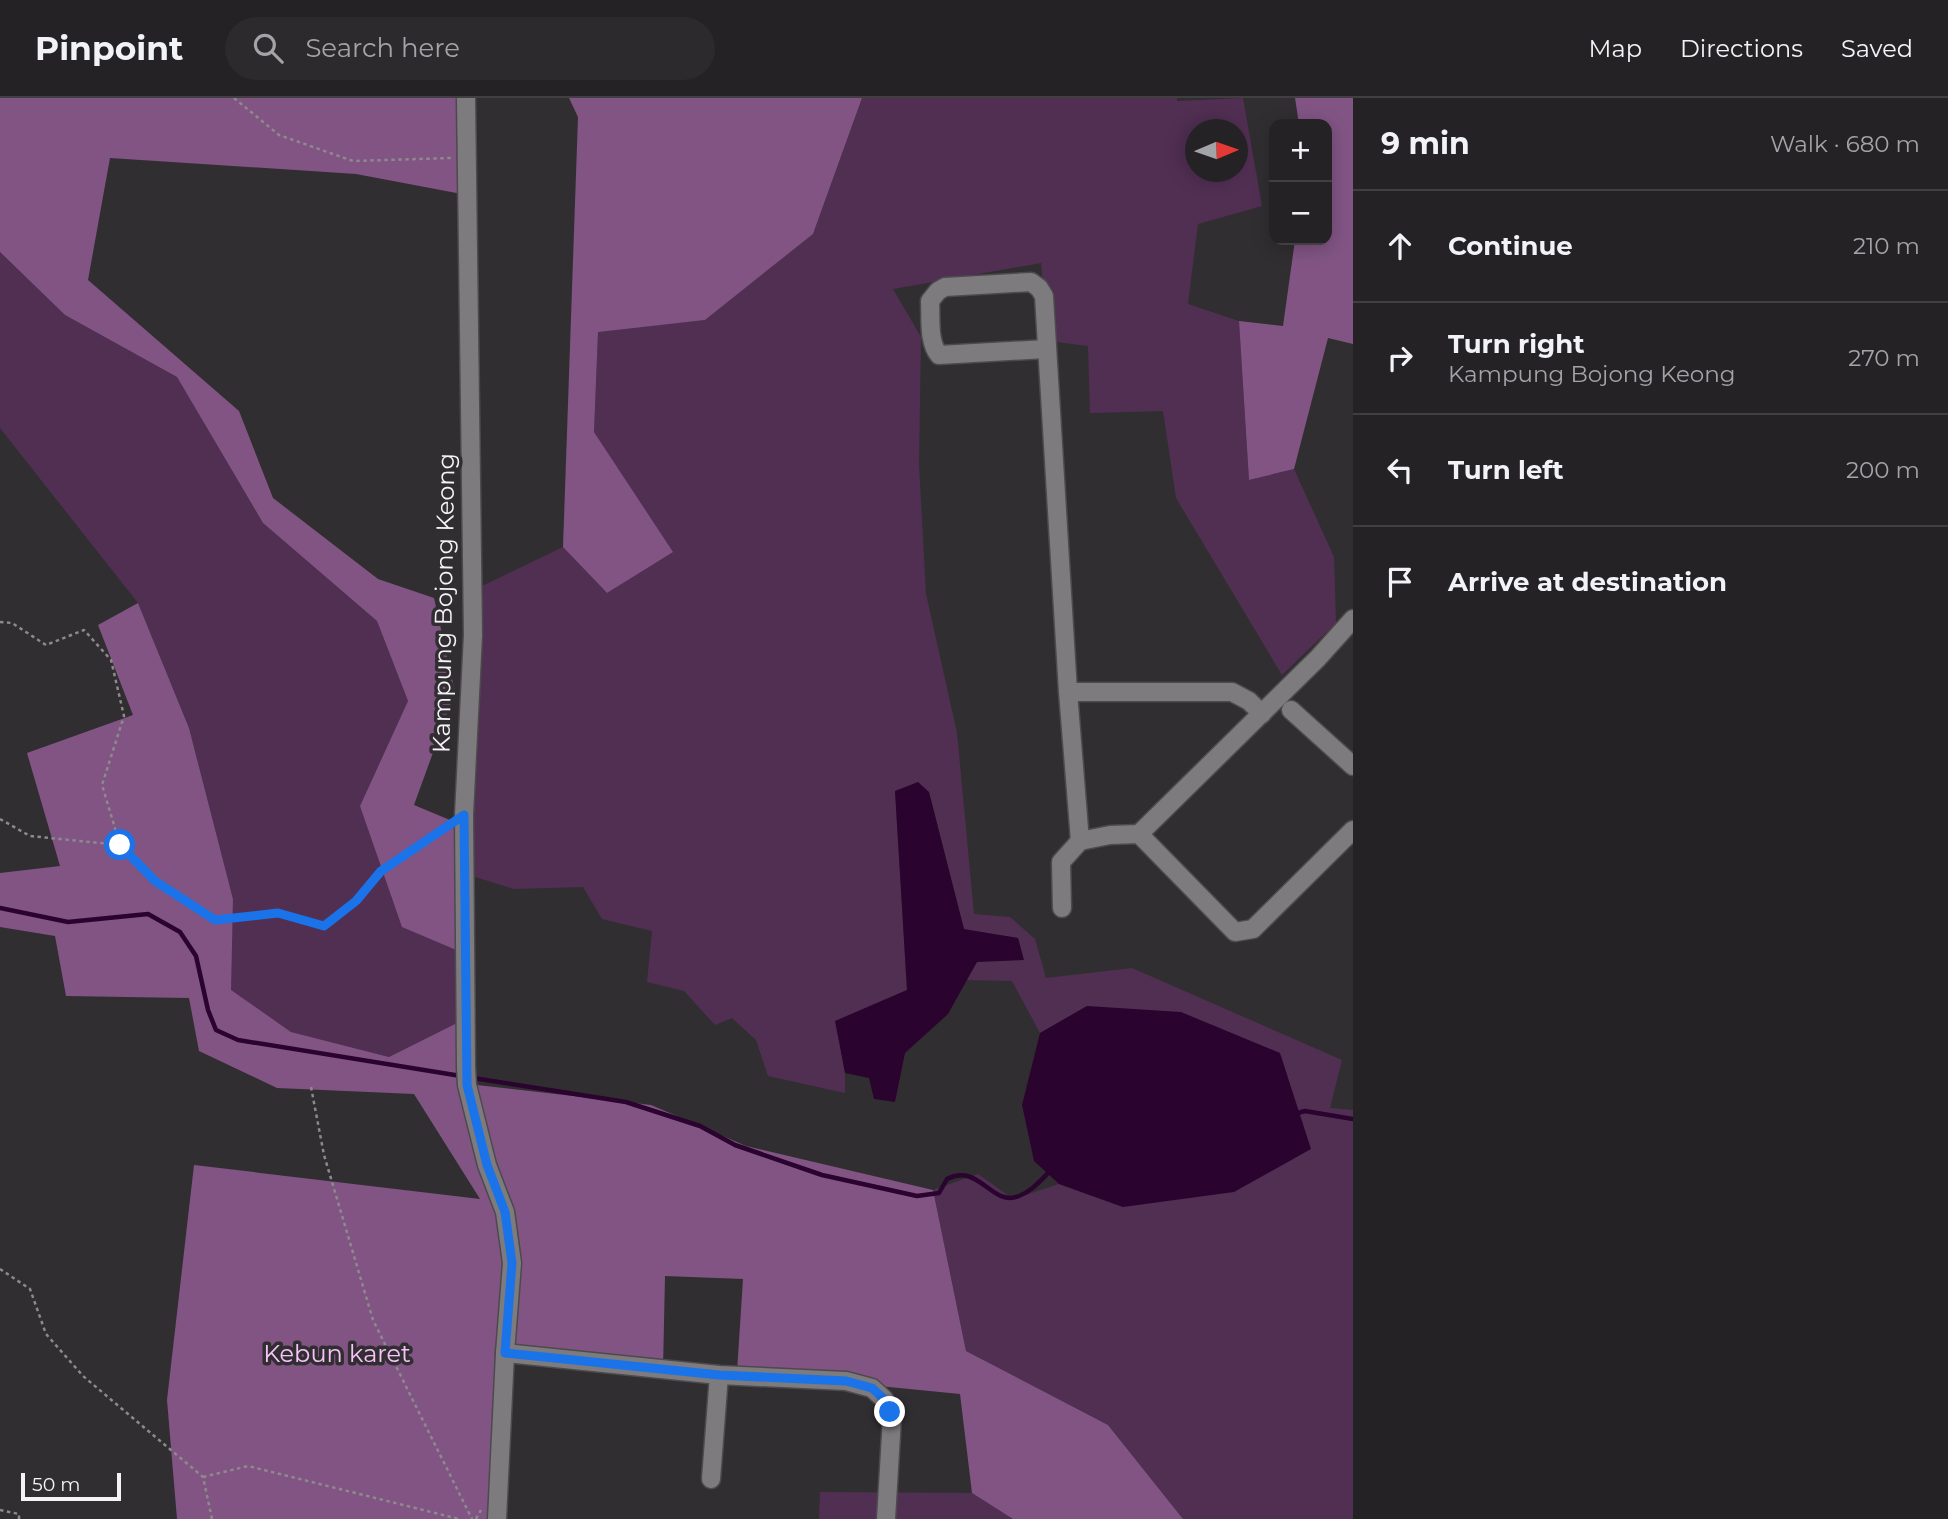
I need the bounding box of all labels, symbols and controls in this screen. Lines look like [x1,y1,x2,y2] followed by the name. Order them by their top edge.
[225,17,715,80] search box
[35,28,183,68] text: Pinpoint
[249,29,287,67] icon: search
[305,32,460,64] text: Search here
[1589,34,1642,63] text: Map
[1680,34,1803,63] text: Directions
[1841,34,1913,63] text: Saved
[1185,119,1248,182] north arrow
[1269,119,1332,245] map controls
[1269,119,1332,182] button: +
[1381,125,1470,162] text: 9 min
[1770,130,1920,158] text: Walk · 680 m
[1269,182,1332,245] button: −
[1381,227,1419,265] icon: ahead
[1448,230,1573,262] text: Continue
[1853,232,1920,260] text: 210 m
[1448,328,1584,360] text: Turn right
[1381,339,1419,377] icon: right
[1848,344,1920,372] text: 270 m
[1448,360,1736,388] text: Kampung Bojong Keong
[1381,451,1419,489] icon: left
[426,453,461,753] street label: Kampung Bojong Keong
[1448,454,1564,486] text: Turn left
[1846,456,1920,484] text: 200 m
[1381,563,1419,601] icon: arrive
[1448,566,1727,598] text: Arrive at destination
[104,829,135,860] route start
[263,1339,411,1368] park label: Kebun karet
[874,1396,905,1427] route end
[21,1470,121,1502] scale bar
[32,1473,80,1496] text: 50 m

